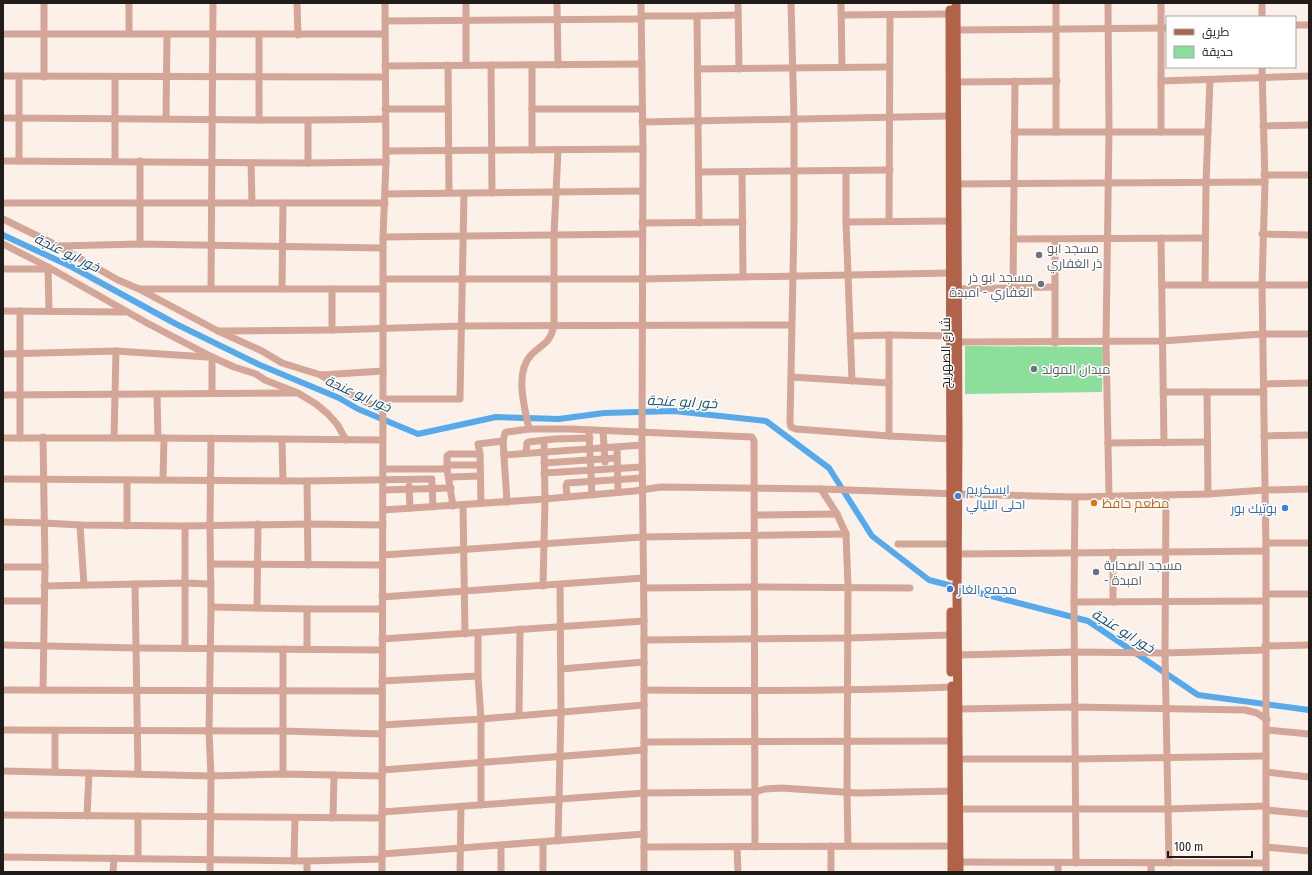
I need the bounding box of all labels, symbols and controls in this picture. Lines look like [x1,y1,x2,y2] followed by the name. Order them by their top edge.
[1166,16,1296,68] legend
[1202,25,1230,39] text: طريق
[1202,45,1233,59] text: حديقة
[32,230,104,277] water label: خور ابو عنجة
[1047,241,1102,274] place label: مسجد ابو ذر الغفاري
[1034,250,1044,260] marker: مسجد ابو ذر الغفاري
[949,270,1033,303] place label: مسجد ابو ذر الغفاري - امبدة
[1036,279,1046,289] marker: مسجد ابو ذر الغفاري - امبدة
[938,317,954,389] street label: شارع الصهريج
[1042,362,1110,377] place label: ميدان المولد
[1029,364,1039,374] marker: ميدان المولد
[322,372,395,417] water label: خور ابو عنجة
[646,392,719,412] water label: خور ابو عنجة
[966,482,1025,515] place label: ايسكريم احلى الليالي
[953,491,963,501] marker: ايسكريم احلى الليالي
[1102,496,1169,513] place label: مطعم حافظ
[1089,498,1099,508] marker: مطعم حافظ
[1230,501,1277,516] place label: بوتيك بور
[1280,503,1290,513] marker: بوتيك بور
[1104,558,1182,588] place label: مسجد الصحابة - امبدة
[1091,567,1101,577] marker: مسجد الصحابة - امبدة
[957,582,1017,598] place label: مجمع الغاز
[945,584,955,594] marker: مجمع الغاز
[1089,605,1158,658] water label: خور ابو عنجة
[1168,833,1252,859] scale bar
[1174,840,1203,854] text: 100 m

